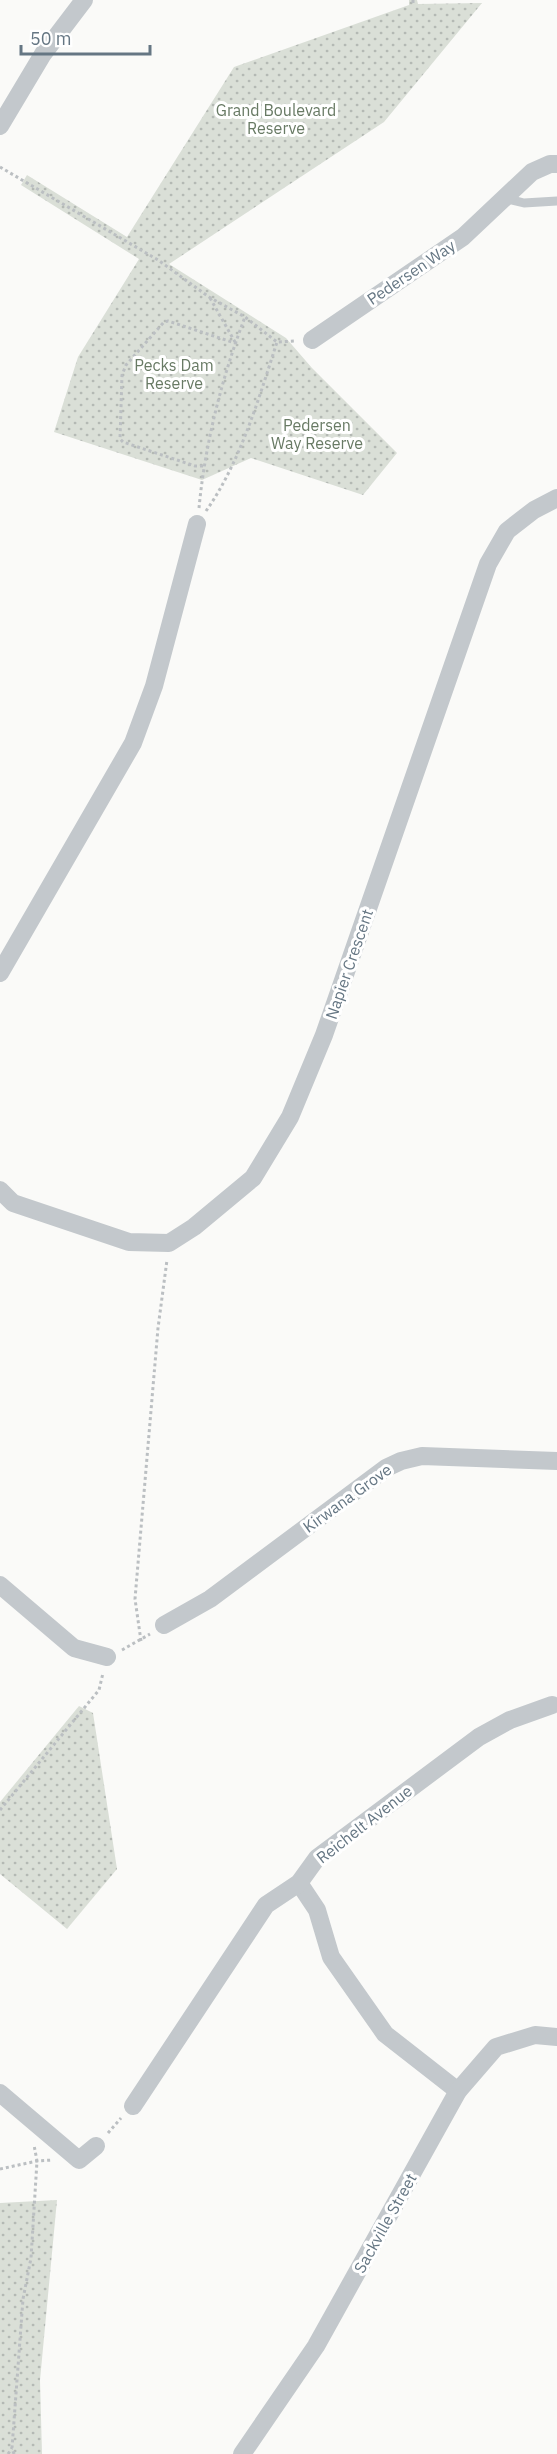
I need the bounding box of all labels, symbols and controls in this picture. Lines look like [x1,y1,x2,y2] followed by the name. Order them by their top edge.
[21,18,150,56] scale bar
[30,27,72,50] text: 50 m
[216,100,336,138] park label: Grand Boulevard Reserve
[363,235,459,309] street label: Pedersen Way
[134,355,214,393] park label: Pecks Dam Reserve
[271,415,363,453] park label: Pedersen Way Reserve
[321,906,377,1022] street label: Napier Crescent
[299,1459,395,1537] street label: Kirwana Grove
[312,1780,416,1868] street label: Reichelt Avenue
[349,2170,421,2276] street label: Sackville Street

